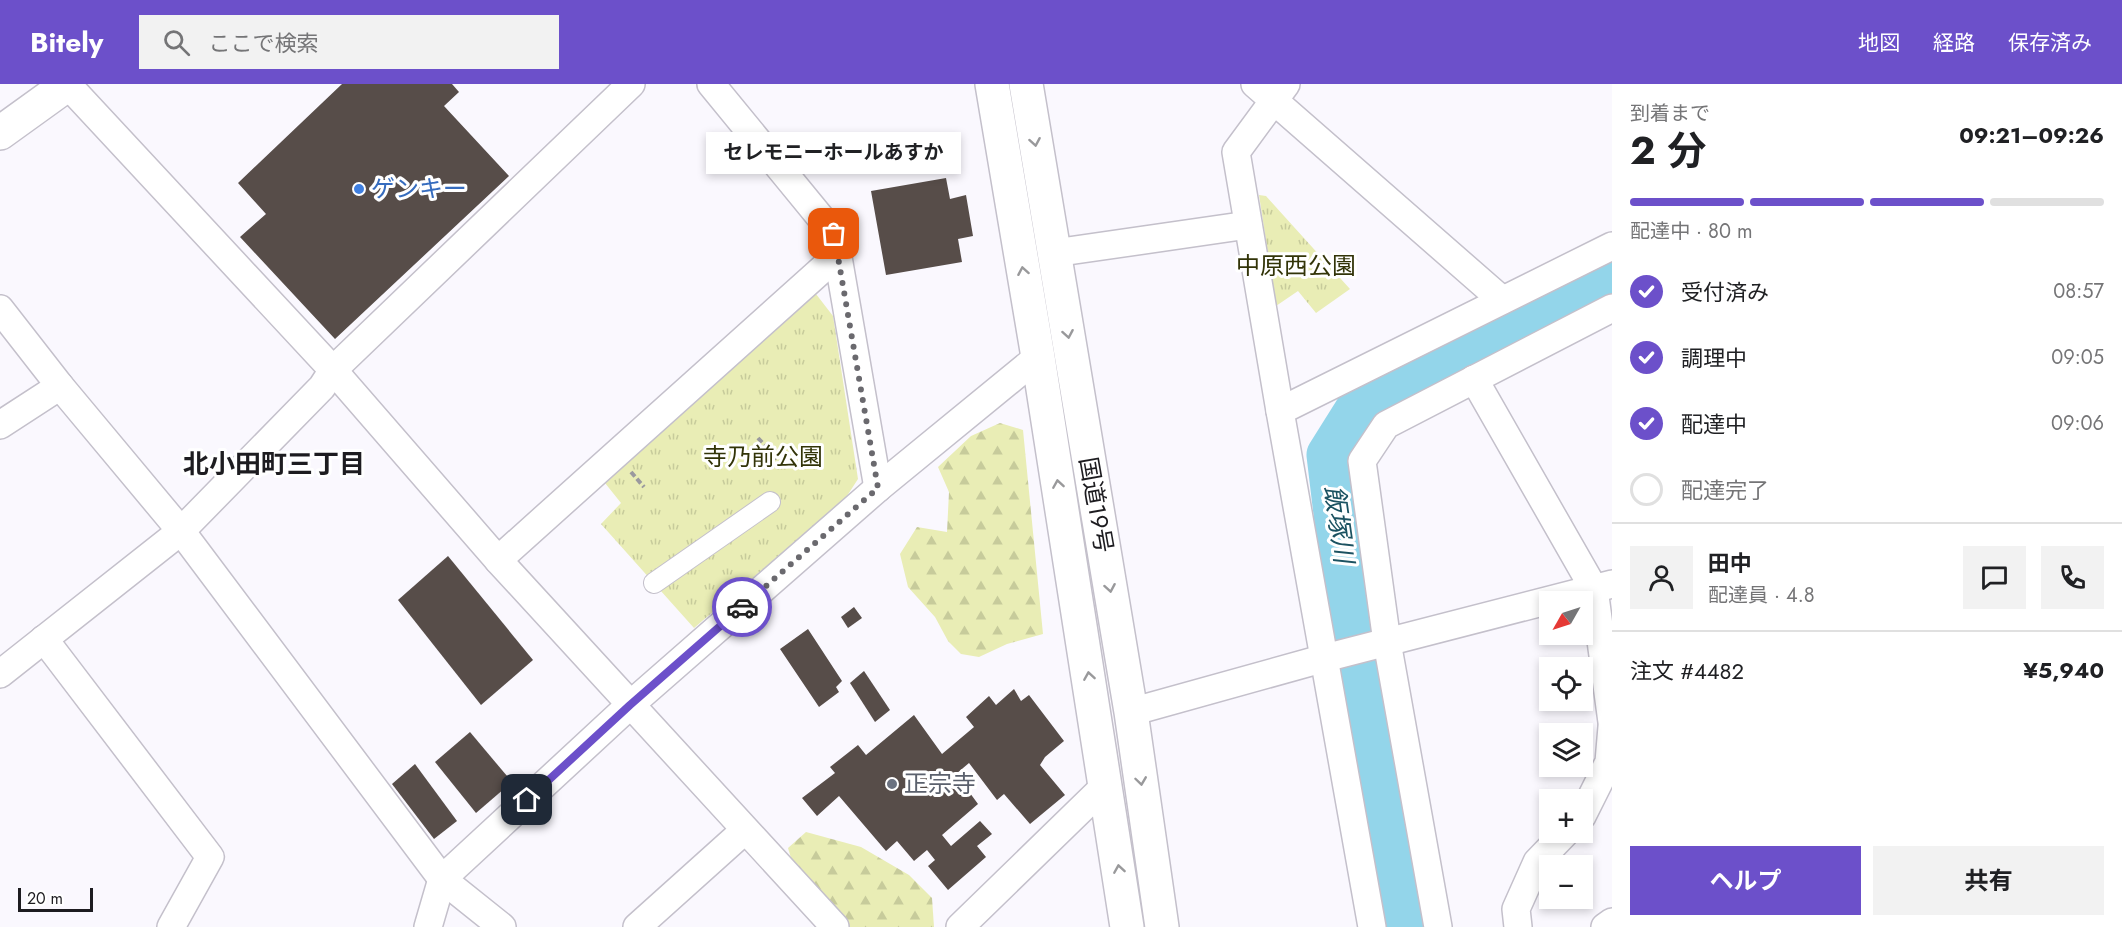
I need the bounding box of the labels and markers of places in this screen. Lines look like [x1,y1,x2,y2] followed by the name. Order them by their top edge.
[706,132,962,174] callout: セレモニーホールあすか
[371,171,467,206] place label: ゲンキー
[352,182,366,196] marker: ゲンキー
[808,208,859,259] pin
[904,766,976,801] place label: 正宗寺
[501,774,552,825] pin
[885,777,899,791] marker: 正宗寺

